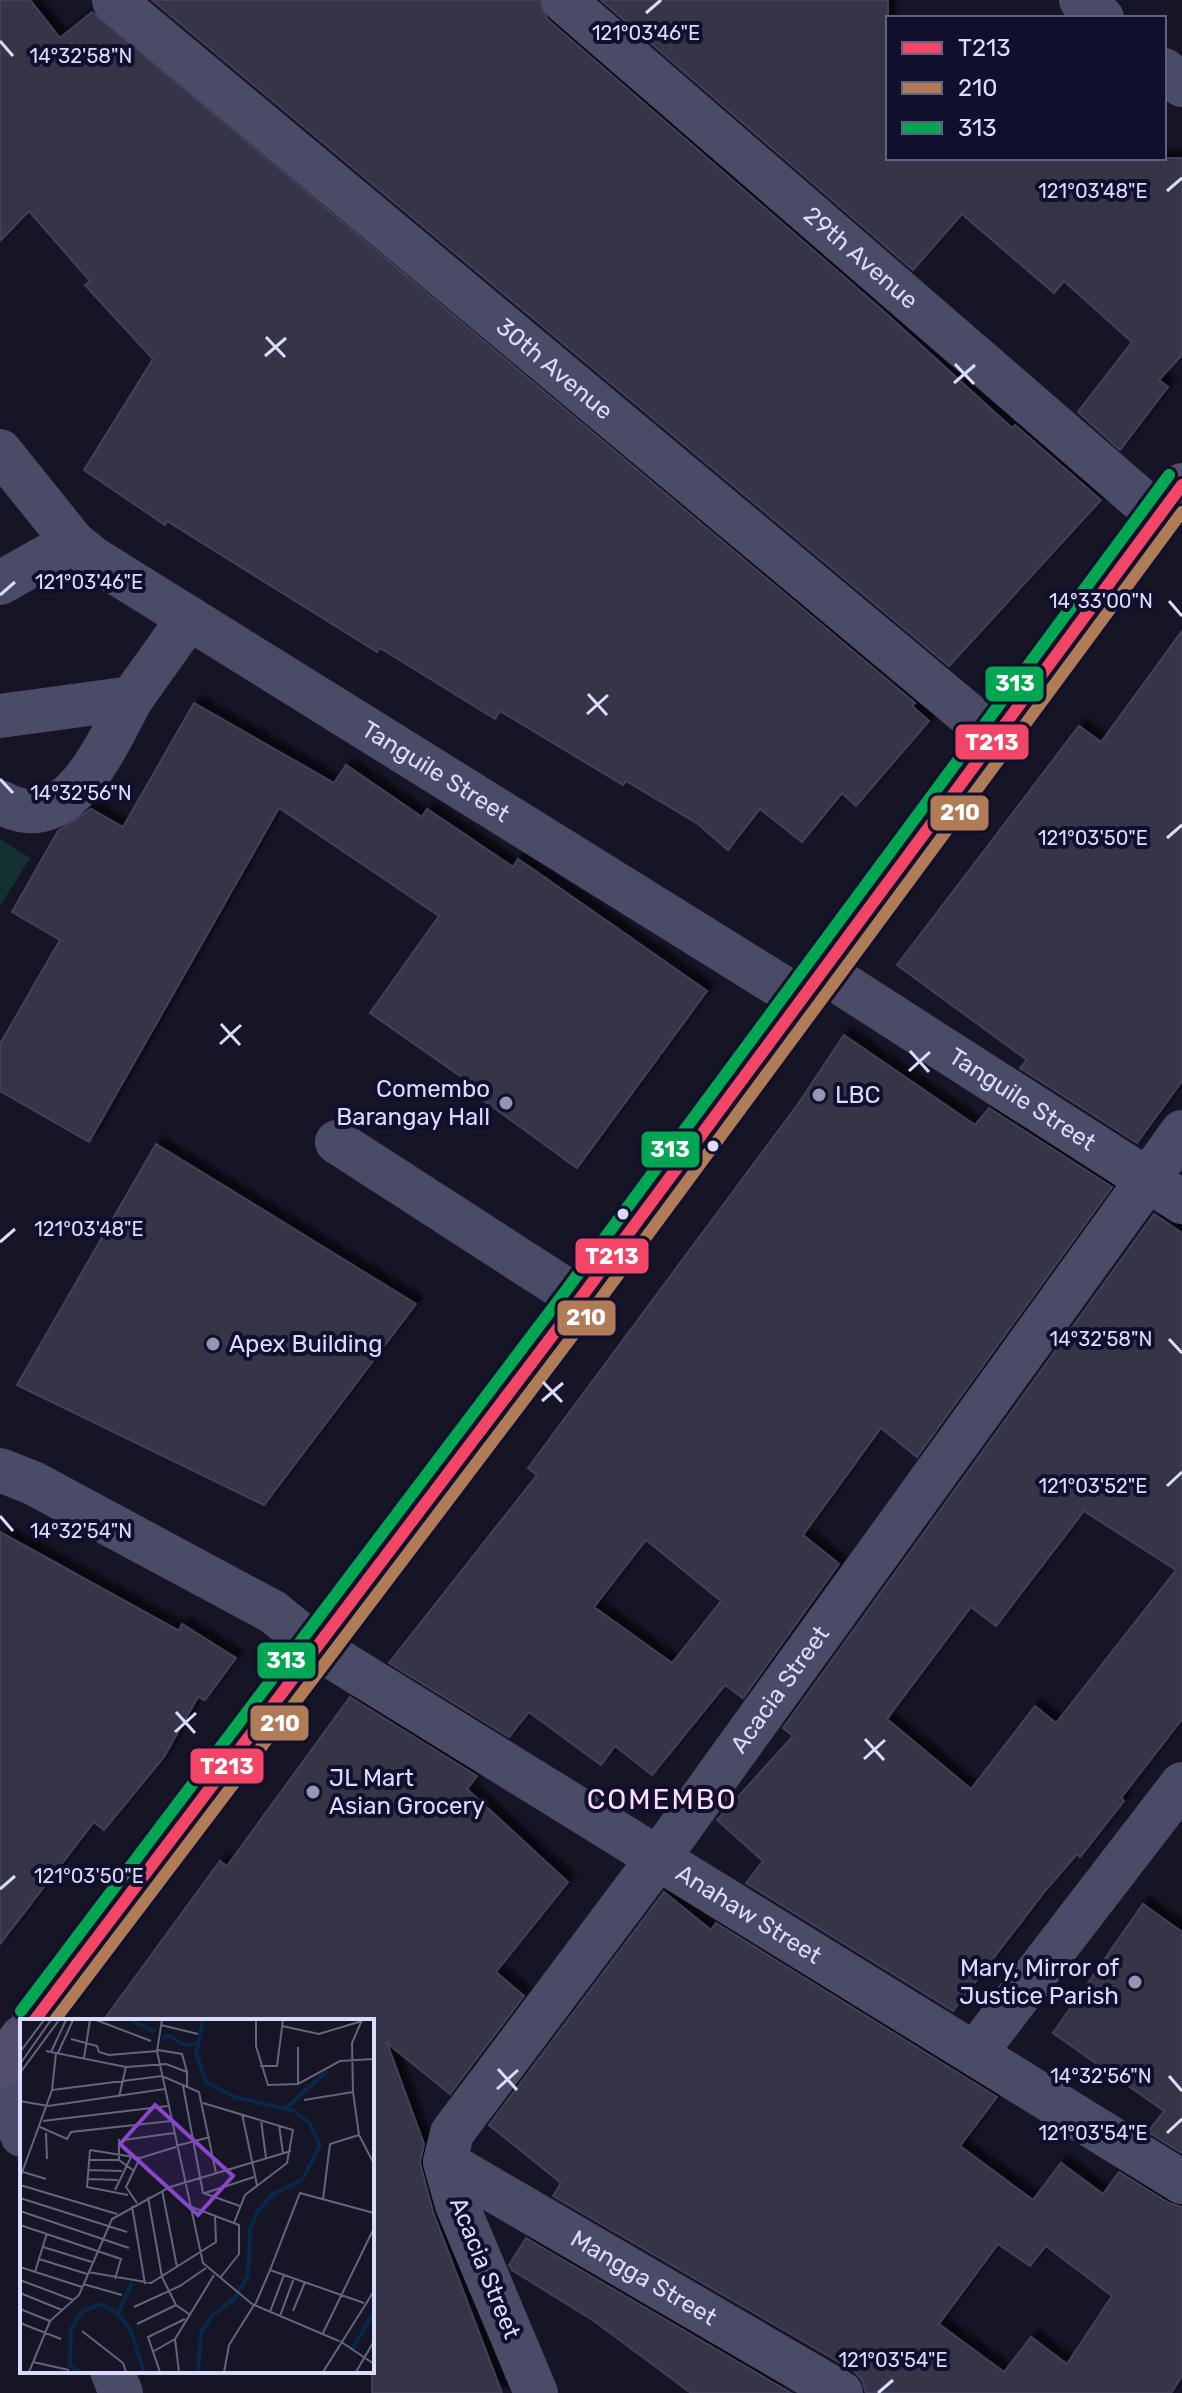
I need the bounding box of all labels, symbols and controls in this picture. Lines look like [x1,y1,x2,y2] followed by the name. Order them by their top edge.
[886,16,1166,160] legend
[592,21,700,45] text: 121°03'46"E
[958,34,1011,62] text: T213
[30,44,132,68] text: 14°32'58"N
[958,74,998,102] text: 210
[958,114,997,142] text: 313
[1038,179,1148,203] text: 121°03'48"E
[798,201,924,315] street label: 29th Avenue
[491,312,618,426] street label: 30th Avenue
[35,570,143,594] text: 121°03'46"E
[1049,589,1153,613] text: 14°33'00"N
[984,665,1045,703] line badge: 313
[995,670,1035,697] text: 313
[357,715,515,828] street label: Tanguile Street
[954,723,1030,761] line badge: T213
[965,729,1019,756] text: T213
[30,781,132,805] text: 14°32'56"N
[929,794,990,832] line badge: 210
[940,799,980,826] text: 210
[1038,826,1148,850] text: 121°03'50"E
[944,1042,1101,1157] street label: Tanguile Street
[336,1075,490,1131] place label: Comembo Barangay Hall
[835,1081,881,1109] place label: LBC
[810,1086,828,1104] marker: LBC
[497,1094,515,1112] marker: Comembo Barangay Hall
[640,1130,701,1169] line badge: 313
[650,1136,690,1163] text: 313
[705,1138,721,1154] unlabelled marker
[615,1206,631,1222] unlabelled marker
[34,1217,144,1241] text: 121°03'48"E
[574,1237,650,1275] line badge: T213
[585,1243,639,1270] text: T213
[556,1299,617,1337] line badge: 210
[566,1304,606,1331] text: 210
[1050,1327,1152,1351] text: 14°32'58"N
[229,1330,382,1358] place label: Apex Building
[204,1335,222,1353] marker: Apex Building
[1039,1474,1147,1498] text: 121°03'52"E
[30,1519,132,1543] text: 14°32'54"N
[725,1620,835,1758] street label: Acacia Street
[256,1641,317,1680] line badge: 313
[266,1647,306,1674] text: 313
[249,1704,310,1742] line badge: 210
[260,1710,300,1737] text: 210
[189,1747,265,1785] line badge: T213
[200,1753,254,1780] text: T213
[329,1764,485,1820] place label: JL Mart Asian Grocery
[304,1783,322,1801] marker: JL Mart Asian Grocery
[587,1783,737,1816] district label: COMEMBO
[671,1859,827,1970] street label: Anahaw Street
[34,1864,144,1888] text: 121°03'50"E
[959,1954,1120,2010] place label: Mary, Mirror of Justice Parish
[1126,1973,1144,1991] marker: Mary, Mirror of Justice Parish
[20,2019,374,2373] inset map
[1050,2064,1152,2088] text: 14°32'56"N
[1038,2121,1148,2145] text: 121°03'54"E
[444,2193,526,2343] street label: Acacia Street
[566,2224,722,2331] street label: Mangga Street
[838,2348,948,2372] text: 121°03'54"E

